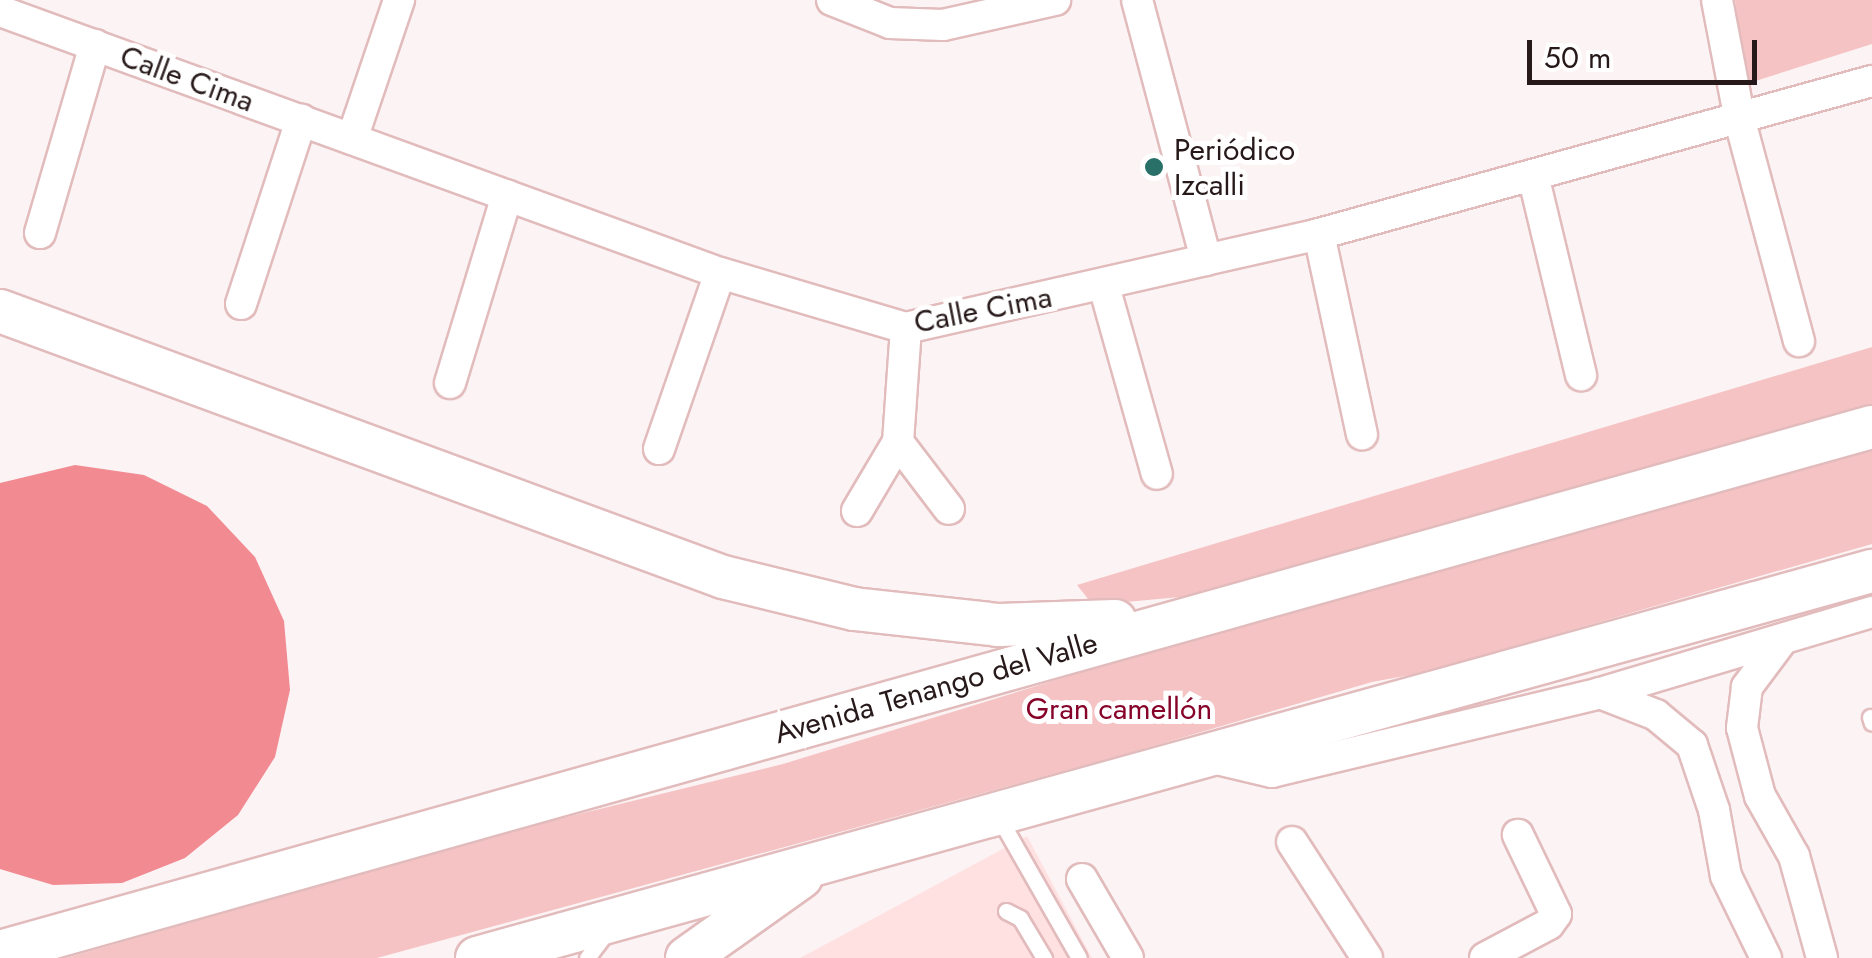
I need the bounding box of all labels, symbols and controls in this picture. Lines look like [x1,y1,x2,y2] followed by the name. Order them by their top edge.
[1532,20,1762,82] scale bar
[1544,36,1611,79] text: 50 m
[115,38,259,120] street label: Calle Cima
[1174,132,1295,202] place label: Periódico Izcalli
[1143,156,1165,178] marker: Periódico Izcalli
[911,279,1055,341] street label: Calle Cima
[770,625,1102,751] street label: Avenida Tenango del Valle
[1026,691,1212,727] park label: Gran camellón

